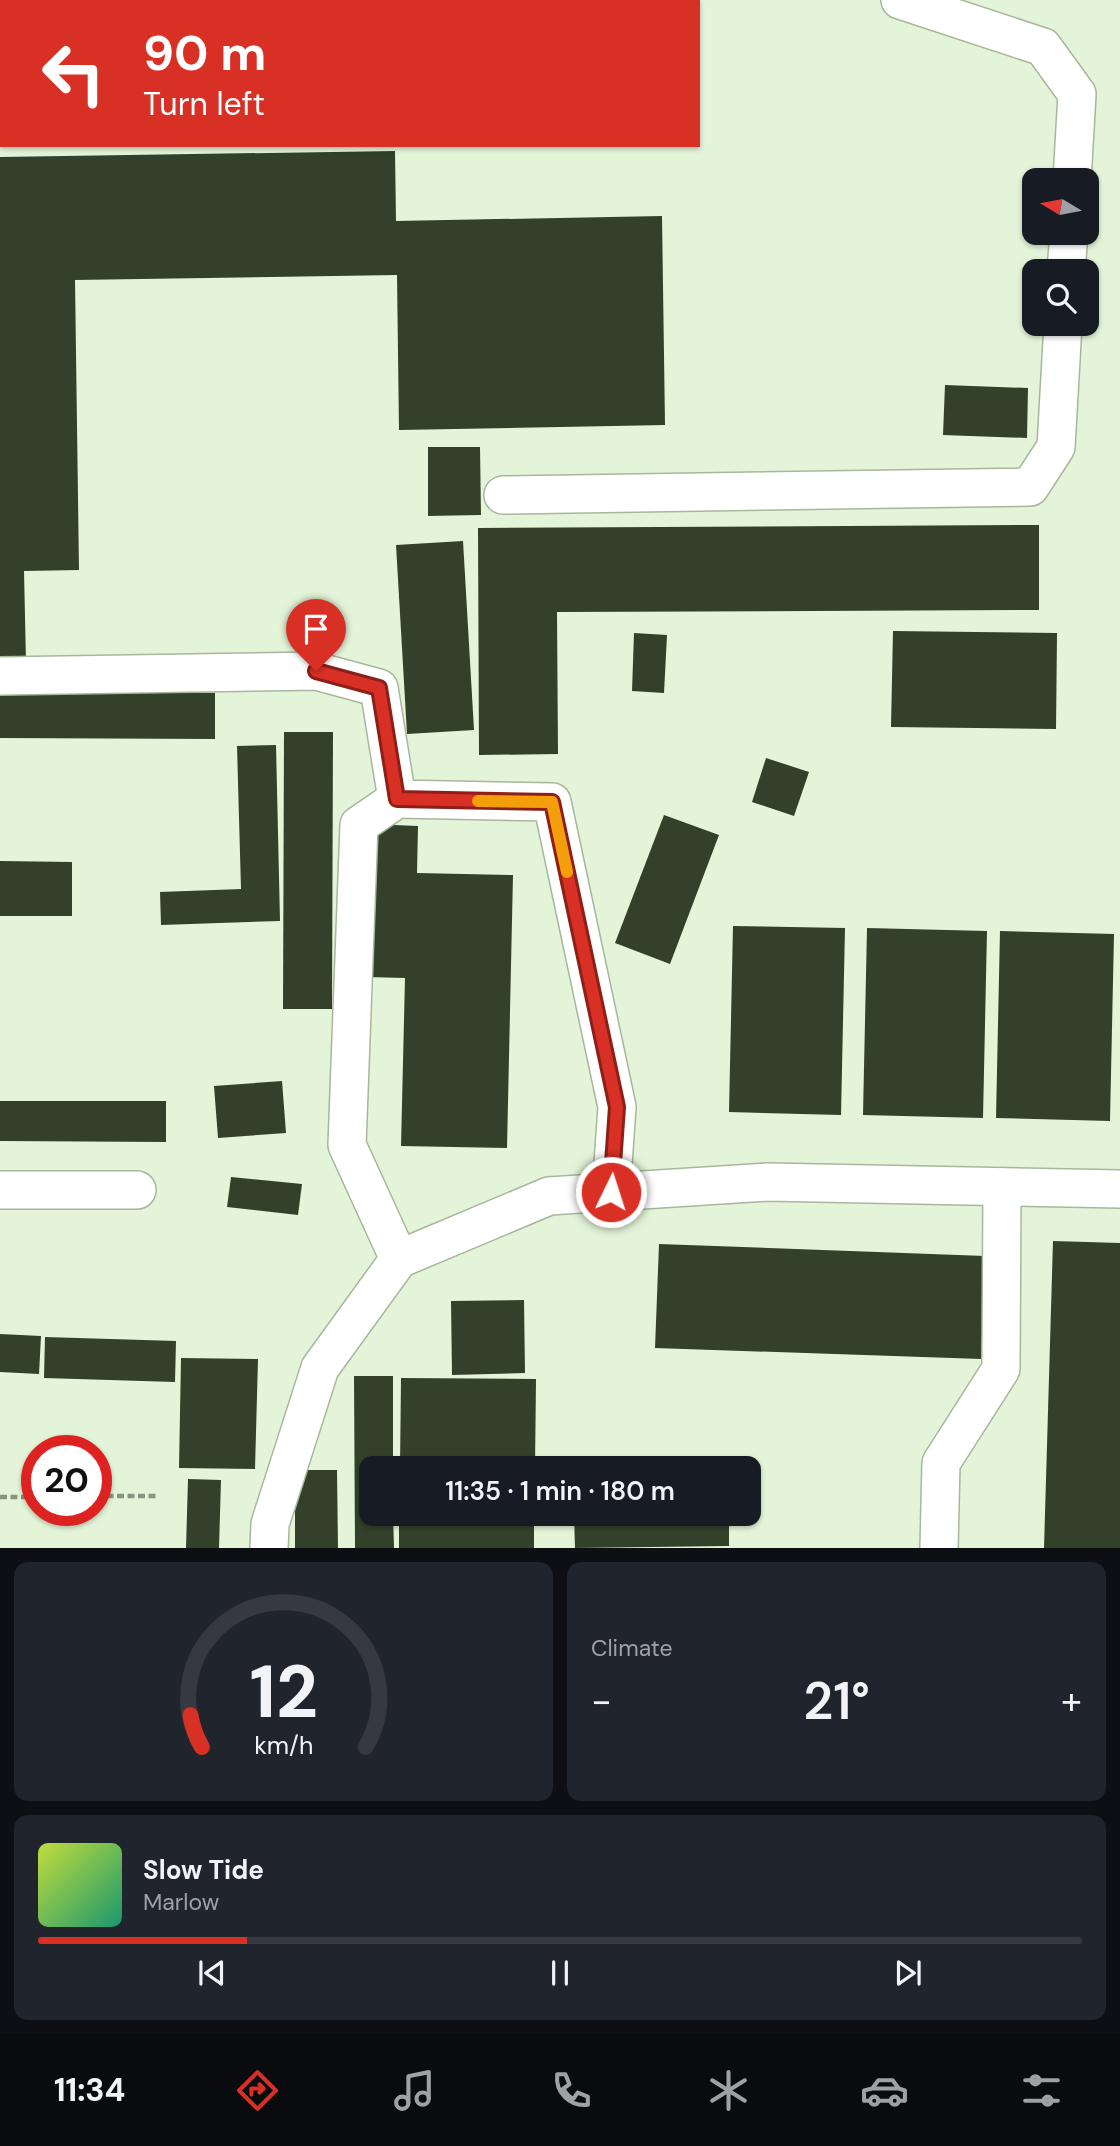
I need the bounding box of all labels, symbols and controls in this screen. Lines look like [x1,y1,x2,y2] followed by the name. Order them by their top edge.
[143,21,266,85] text: 90 m
[28,28,119,119] icon: left
[143,83,265,125] text: Turn left
[1022,168,1099,245] north arrow
[1022,168,1099,336] map controls
[1022,259,1099,336] button: search
[286,599,346,671] pin
[297,610,335,648] icon: arrive
[574,1155,648,1229] position arrow
[21,1435,112,1526] speed limit sign: 20
[445,1474,675,1508] text: 11:35 · 1 min · 180 m
[591,1633,673,1663] text: Climate
[249,1646,318,1741] text: 12
[803,1667,870,1735] text: 21°
[591,1676,612,1726] text: −
[1061,1676,1082,1726] text: +
[254,1729,313,1762] text: km/h
[143,1853,264,1887] text: Slow Tide
[143,1887,219,1917] text: Marlow
[193,1954,231,1992] icon: previous
[541,1954,579,1992] icon: pause
[889,1954,927,1992] icon: next
[233,2066,282,2115] icon: directions
[390,2066,439,2115] icon: music
[547,2066,596,2115] icon: phone
[704,2066,753,2115] icon: climate
[860,2066,909,2115] icon: car
[1017,2066,1066,2115] icon: filters
[54,2069,125,2111] text: 11:34

